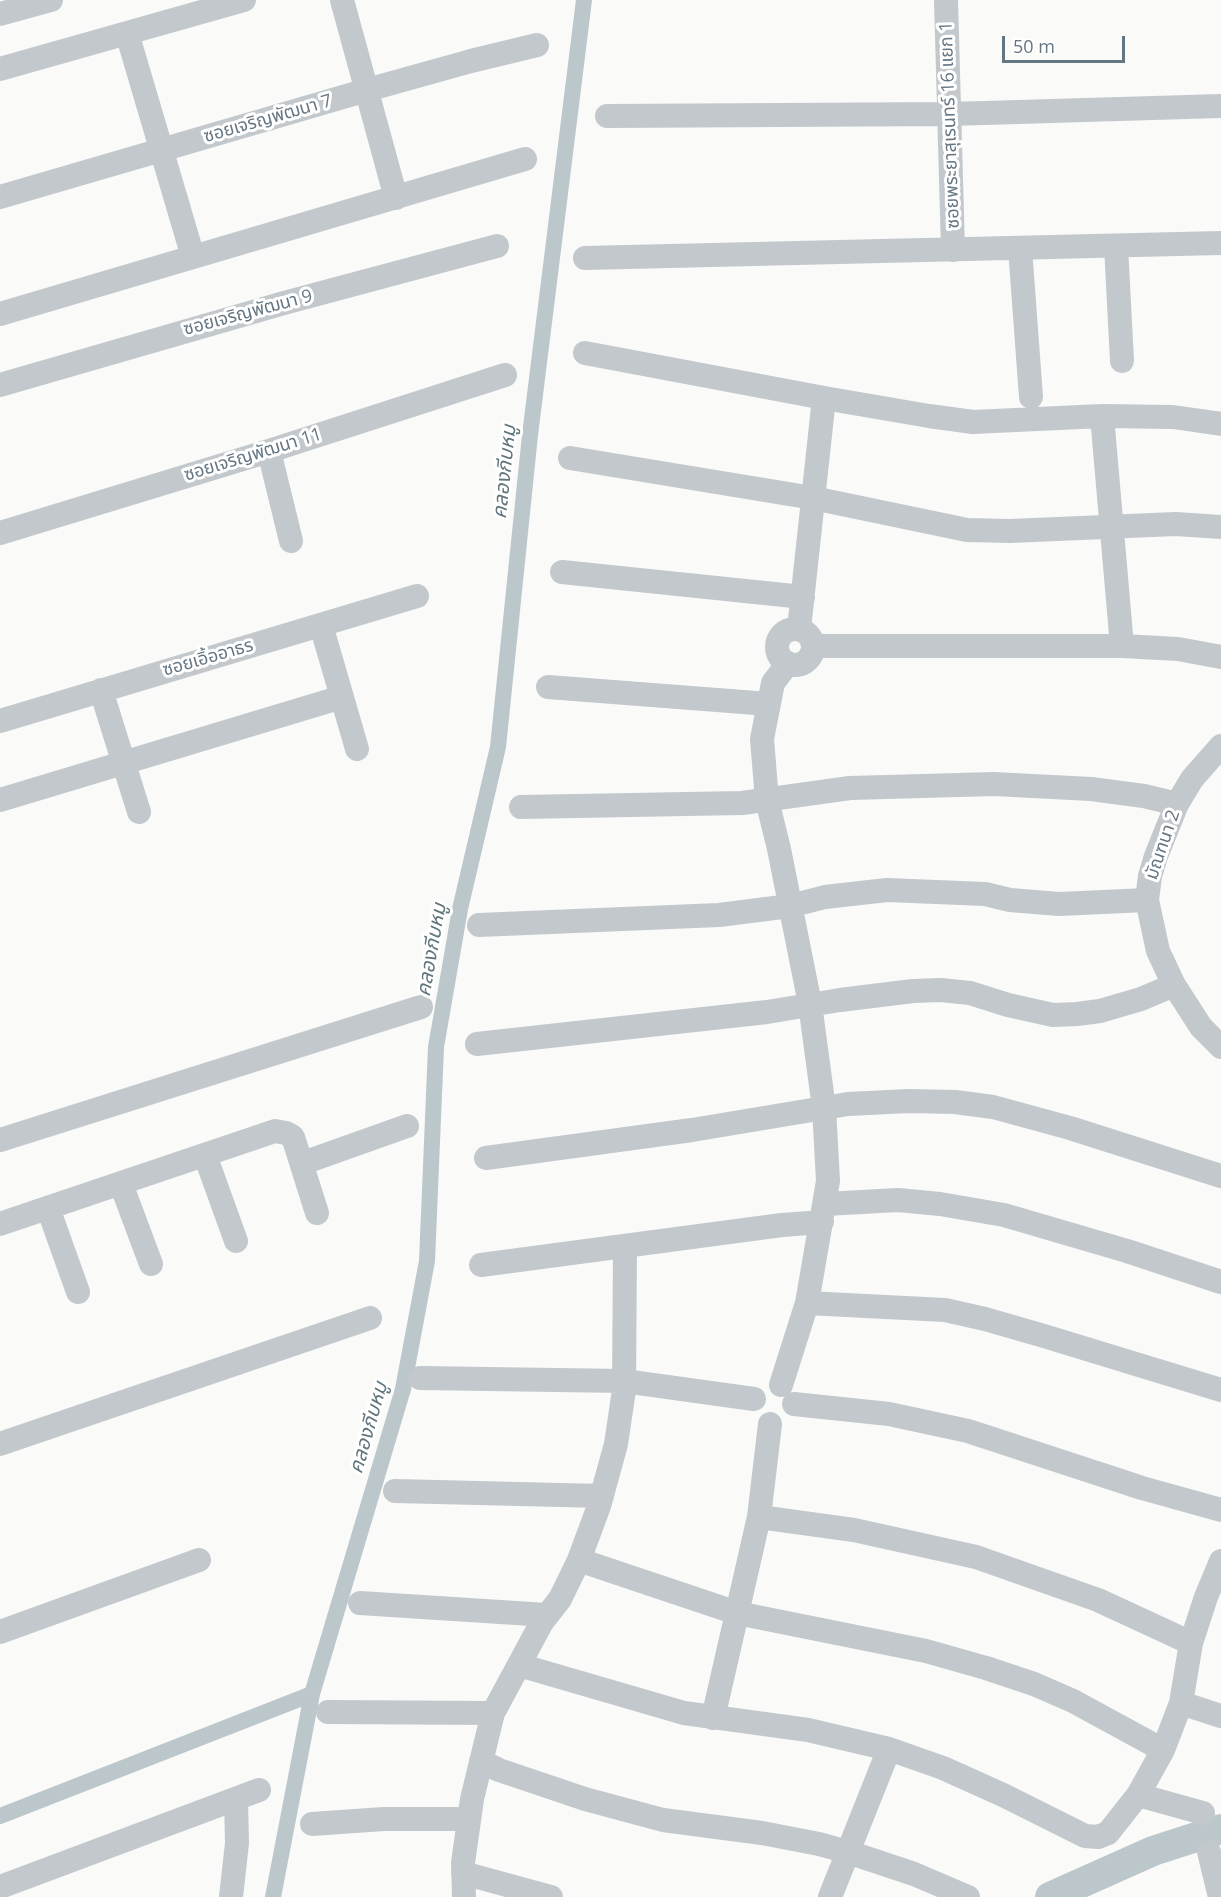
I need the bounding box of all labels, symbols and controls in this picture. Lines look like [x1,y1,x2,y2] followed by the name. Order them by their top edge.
[936,21,964,229] street label: ซอยพระยาสุเรนทร์ 16 แยก 1
[1005,24,1128,62] scale bar
[1013,34,1055,58] text: 50 m
[201,90,335,148] street label: ซอยเจริญพัฒนา 7
[181,285,315,341] street label: ซอยเจริญพัฒนา 9
[182,424,324,486] street label: ซอยเจริญพัฒนา 11
[488,424,522,520] water label: คลองกีบหมู
[160,635,256,681] street label: ซอยเอิ้ออาธร
[1141,807,1185,883] street label: มัณฑนา 2
[412,902,452,998] water label: คลองกีบหมู
[345,1380,393,1476] water label: คลองกีบหมู

